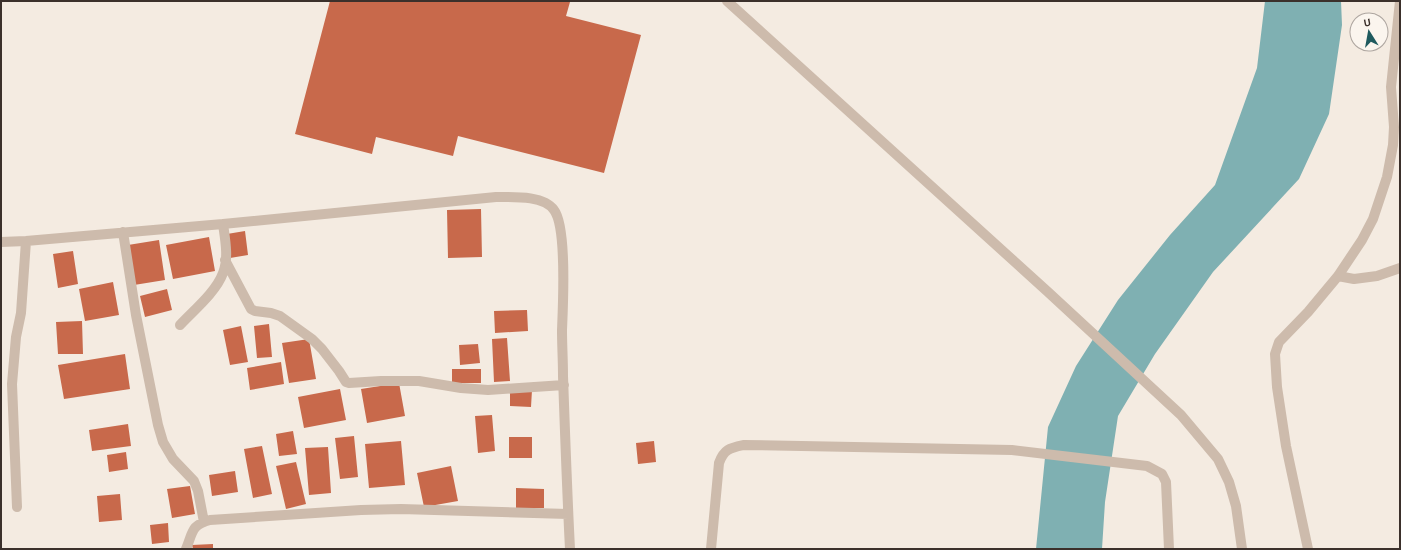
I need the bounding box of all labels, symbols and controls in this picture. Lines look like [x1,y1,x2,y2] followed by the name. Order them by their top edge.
[1349,12,1389,52] north arrow
[1363,17,1372,29] text: U

